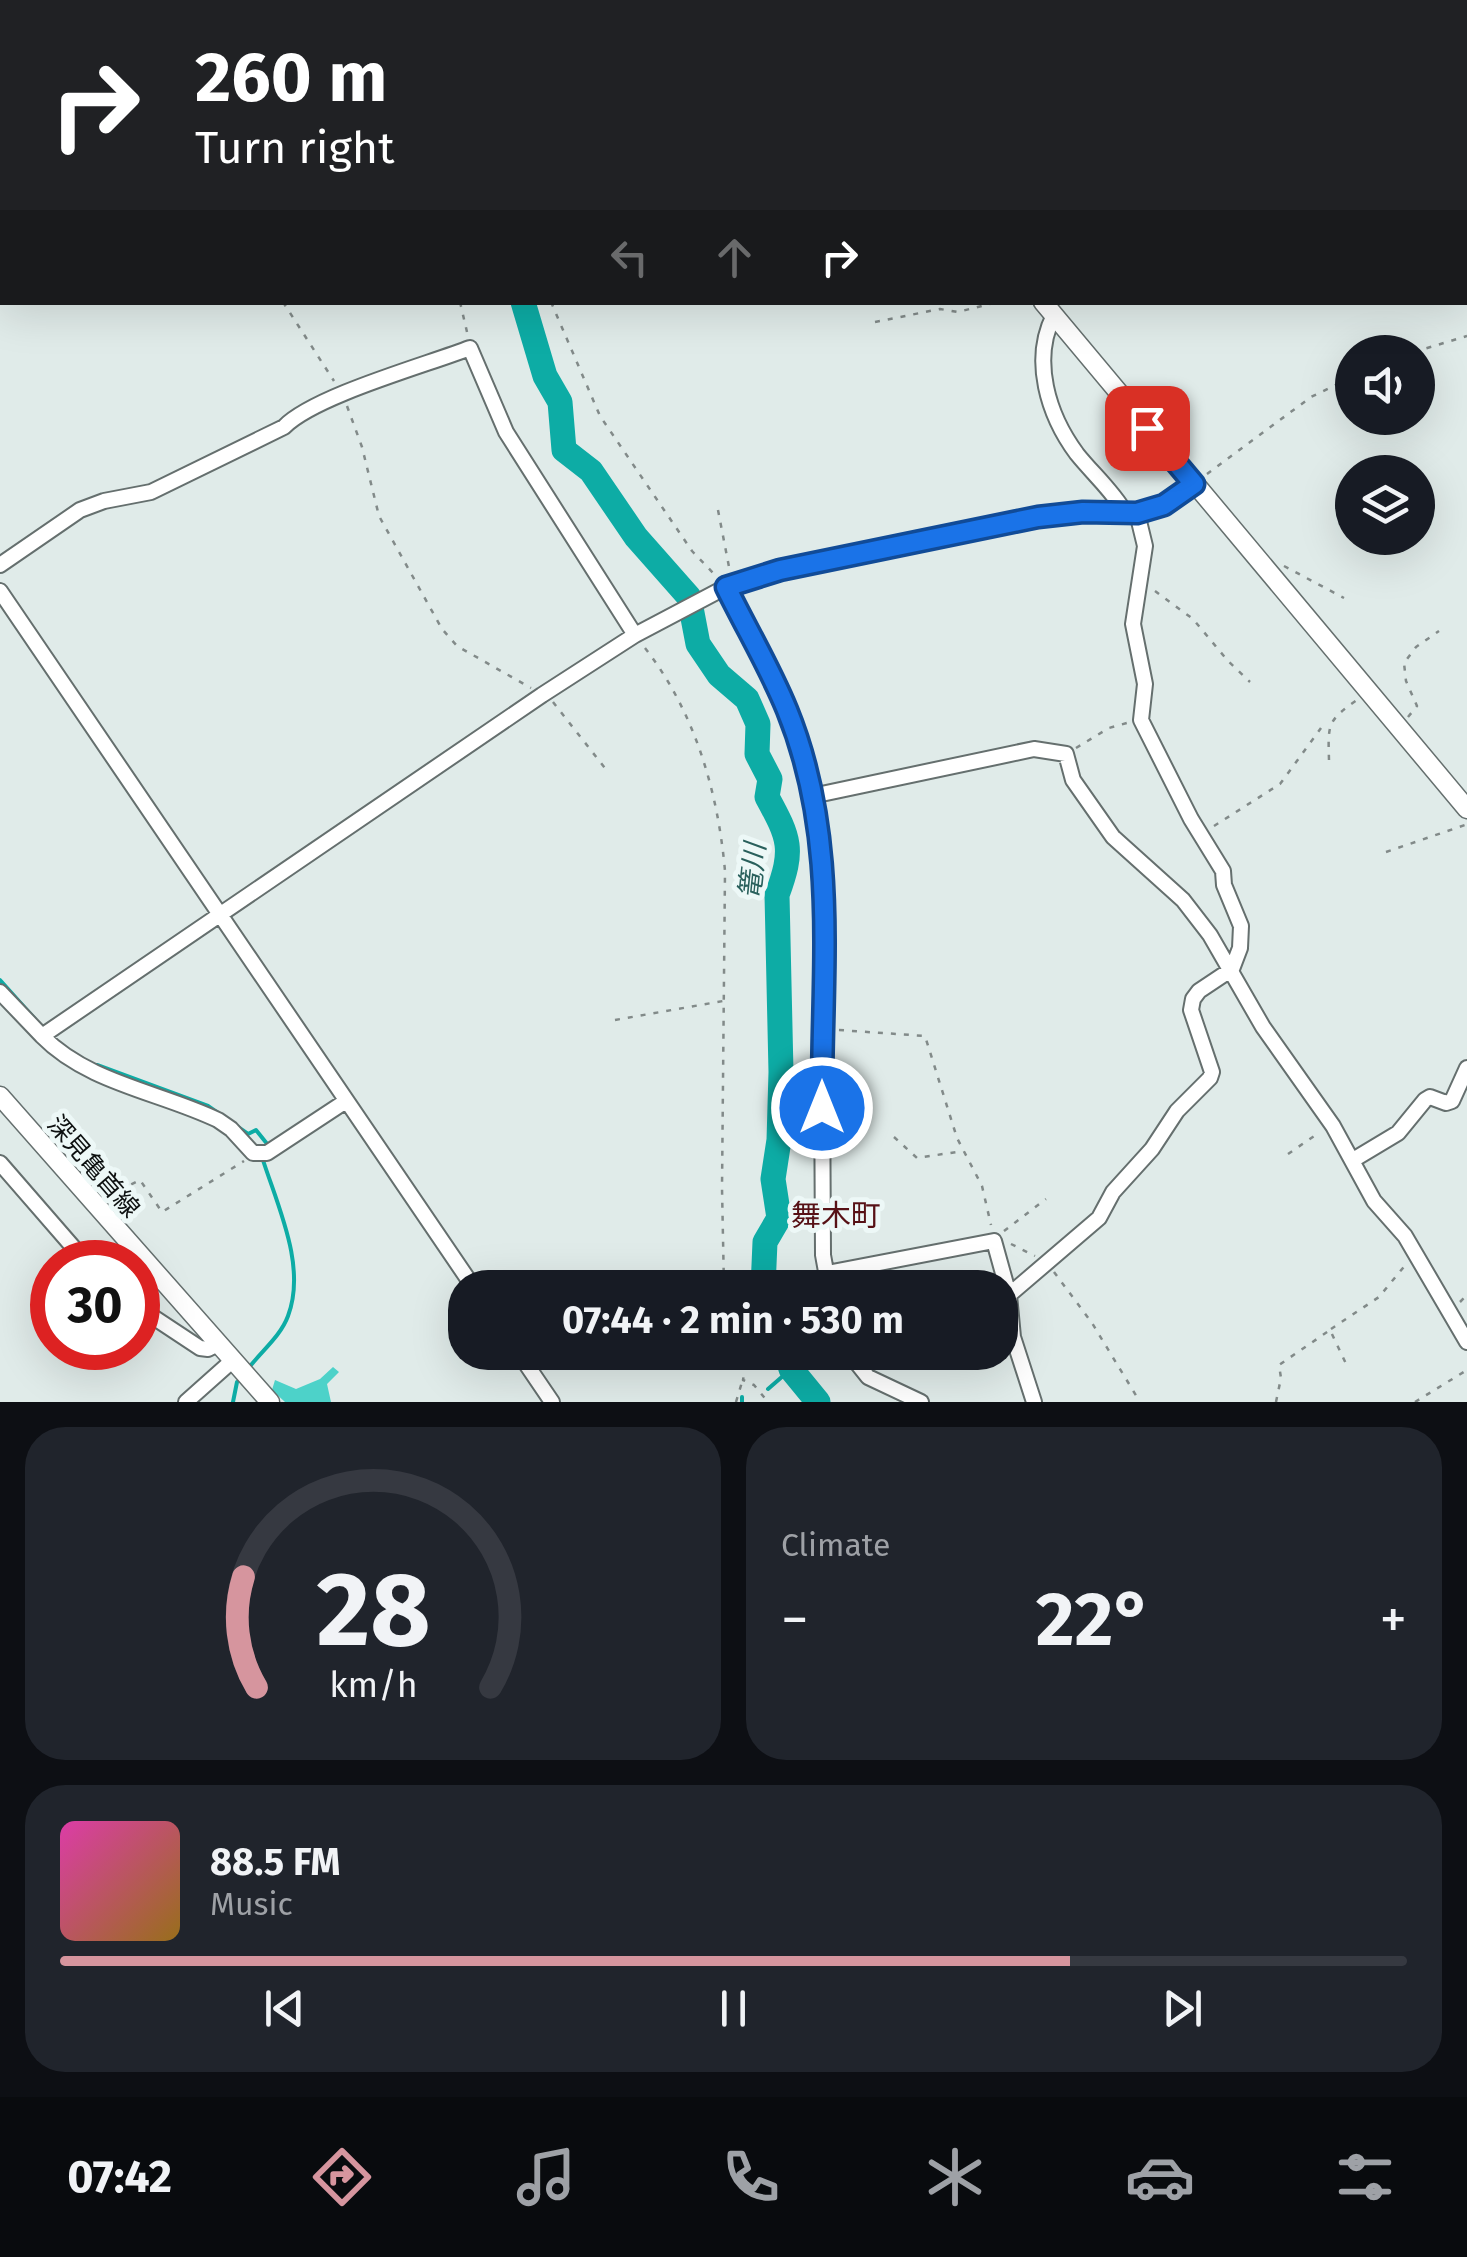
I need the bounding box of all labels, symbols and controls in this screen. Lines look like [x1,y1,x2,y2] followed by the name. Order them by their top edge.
[195,36,387,120] text: 260 m
[30,40,160,170] icon: right
[195,121,394,175] text: Turn right
[602,230,657,285] icon: left
[707,230,762,285] icon: ahead
[812,230,867,285] icon: right
[1335,335,1435,555] map controls
[1335,335,1435,435] button: sound
[1105,386,1190,471] pin
[1120,401,1175,456] icon: arrive
[1335,455,1435,555] button: layers
[733,839,772,901] water label: 篭川
[770,1056,874,1160] position arrow
[41,1110,146,1224] street label: 深見亀首線
[791,1198,881,1234] district label: 舞木町
[30,1240,160,1370] speed limit sign: 30
[562,1297,904,1343] text: 07:44 · 2 min · 530 m
[781,1526,890,1564] text: Climate
[316,1548,430,1673] text: 28
[1036,1575,1152,1665] text: 22°
[781,1587,809,1653] text: −
[1380,1587,1407,1653] text: +
[329,1664,417,1706] text: km/h
[210,1839,340,1885] text: 88.5 FM
[210,1885,293,1923] text: Music
[257,1981,312,2036] icon: previous
[706,1981,761,2036] icon: pause
[1155,1981,1210,2036] icon: next
[307,2142,377,2212] icon: directions
[511,2142,581,2212] icon: music
[716,2142,786,2212] icon: phone
[920,2142,990,2212] icon: climate
[1125,2142,1195,2212] icon: car
[1330,2142,1400,2212] icon: filters
[67,2150,172,2204] text: 07:42

